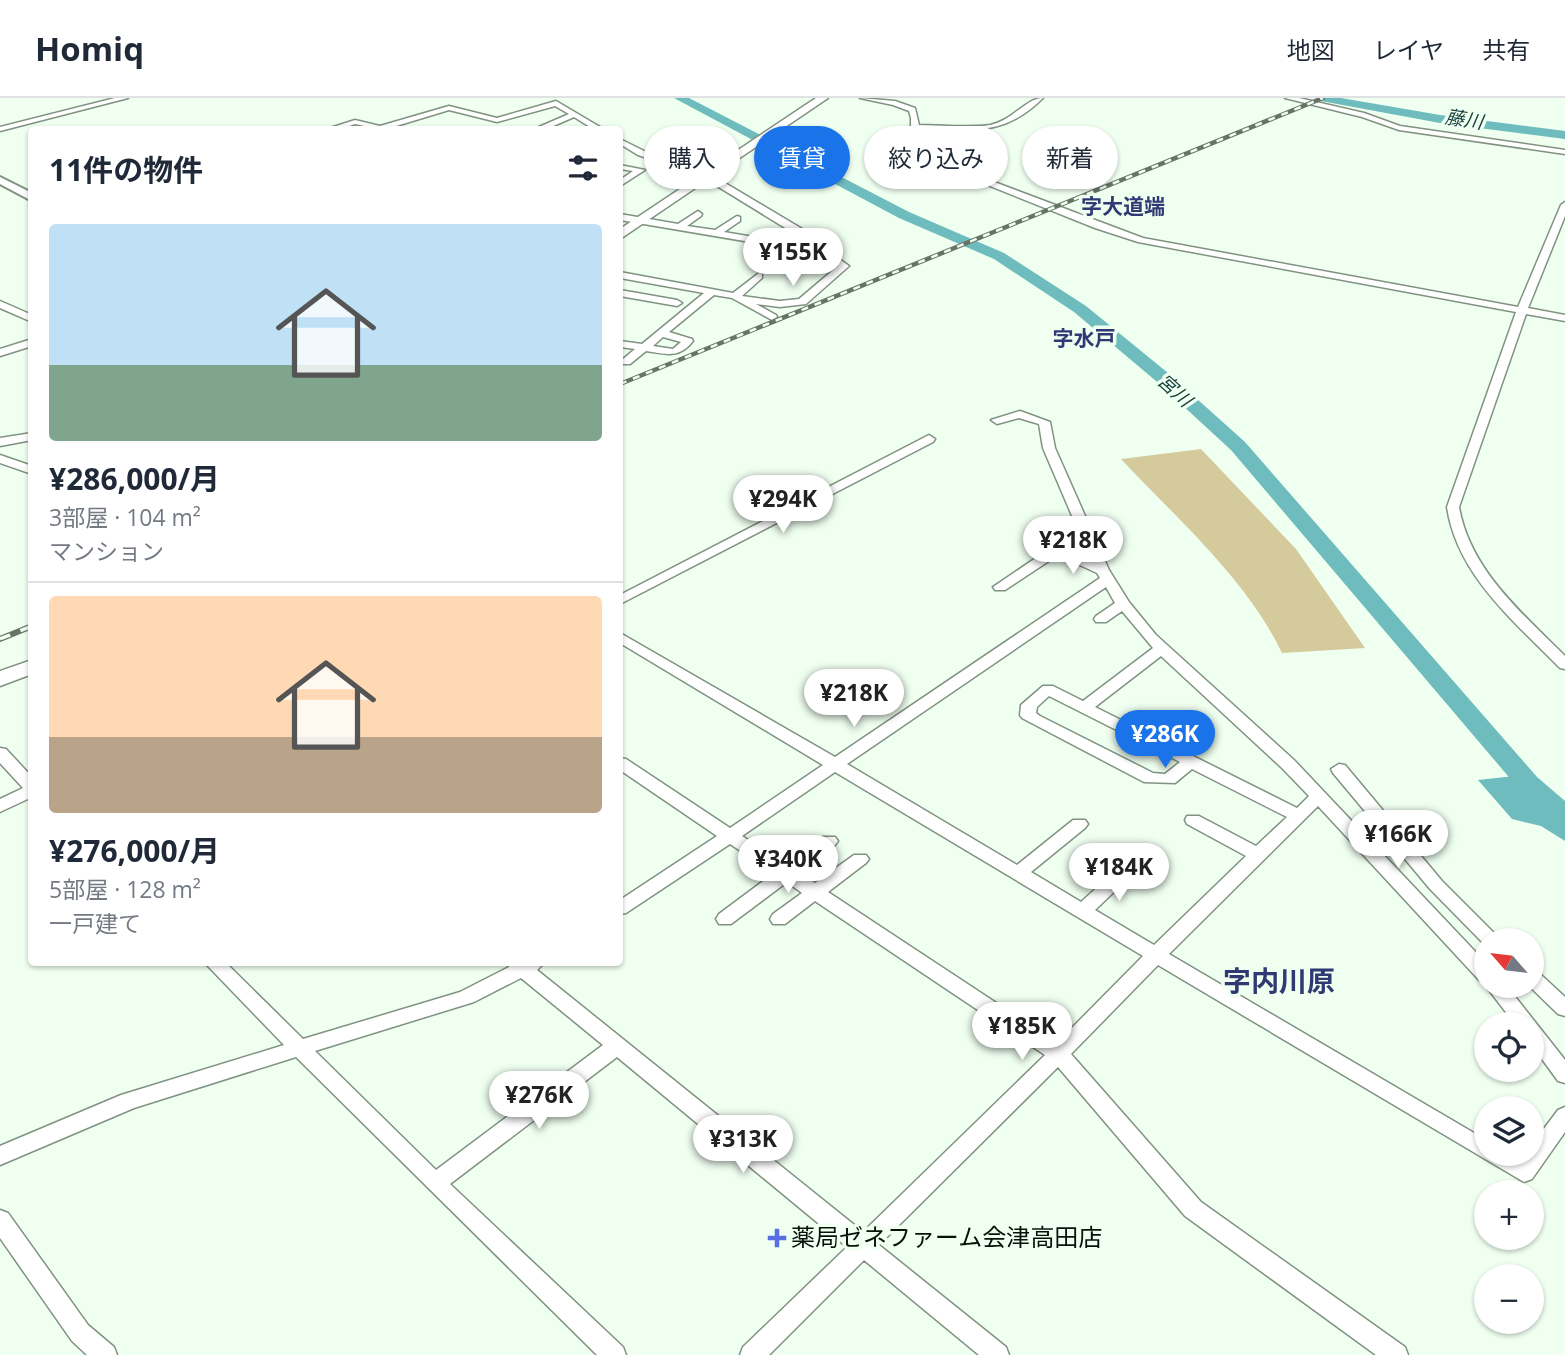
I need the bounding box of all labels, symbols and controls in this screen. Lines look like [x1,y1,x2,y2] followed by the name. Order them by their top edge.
[35,26,144,71] text: Homiq
[1287,33,1335,66] text: 地図
[1373,33,1444,66] text: レイヤ
[1482,33,1530,66] text: 共有
[1443,103,1487,135] water label: 藤川
[644,126,740,189] chip: 購入
[754,126,850,189] chip: 賃貸
[864,126,1008,189] chip: 絞り込み
[1022,126,1118,189] chip: 新着
[49,149,203,190] text: 11件の物件
[564,149,602,187] icon: filters
[1081,192,1165,220] district label: 字大道端
[744,228,842,288] pin: ¥155K
[759,235,827,267] text: ¥155K
[263,270,389,396] icon: home
[1053,324,1116,352] district label: 字水戸
[1152,368,1199,414] water label: 宮川
[49,458,220,499] text: ¥286,000/月
[734,476,832,535] pin: ¥294K
[749,482,817,514] text: ¥294K
[49,501,201,533] text: 3部屋 · 104 m²
[1024,517,1122,576] pin: ¥218K
[1039,523,1107,555] text: ¥218K
[49,535,164,567] text: マンション
[263,642,389,768] icon: home
[805,670,903,729] pin: ¥218K
[820,676,888,708] text: ¥218K
[1116,710,1214,770] pin: ¥286K
[1131,717,1199,749] text: ¥286K
[1349,810,1447,870] pin: ¥166K
[1364,817,1432,849] text: ¥166K
[49,830,220,871] text: ¥276,000/月
[739,836,837,895] pin: ¥340K
[754,842,822,874] text: ¥340K
[1070,844,1168,903] pin: ¥184K
[1085,850,1153,882] text: ¥184K
[49,873,201,905] text: 5部屋 · 128 m²
[49,907,141,939] text: 一戸建て
[1474,928,1544,998] north arrow
[1474,928,1544,1334] map controls
[1223,961,1335,999] district label: 字内川原
[973,1002,1071,1062] pin: ¥185K
[988,1009,1056,1041] text: ¥185K
[1474,1012,1544,1082] button: locate
[490,1072,588,1131] pin: ¥276K
[505,1078,573,1110] text: ¥276K
[1474,1096,1544,1166] button: layers
[694,1116,792,1175] pin: ¥313K
[709,1122,777,1154] text: ¥313K
[1474,1180,1544,1250] button: +
[791,1220,1102,1253] place label: 薬局ゼネファーム会津高田店
[769,1230,785,1246] marker: 薬局ゼネファーム会津高田店
[1474,1264,1544,1334] button: −

